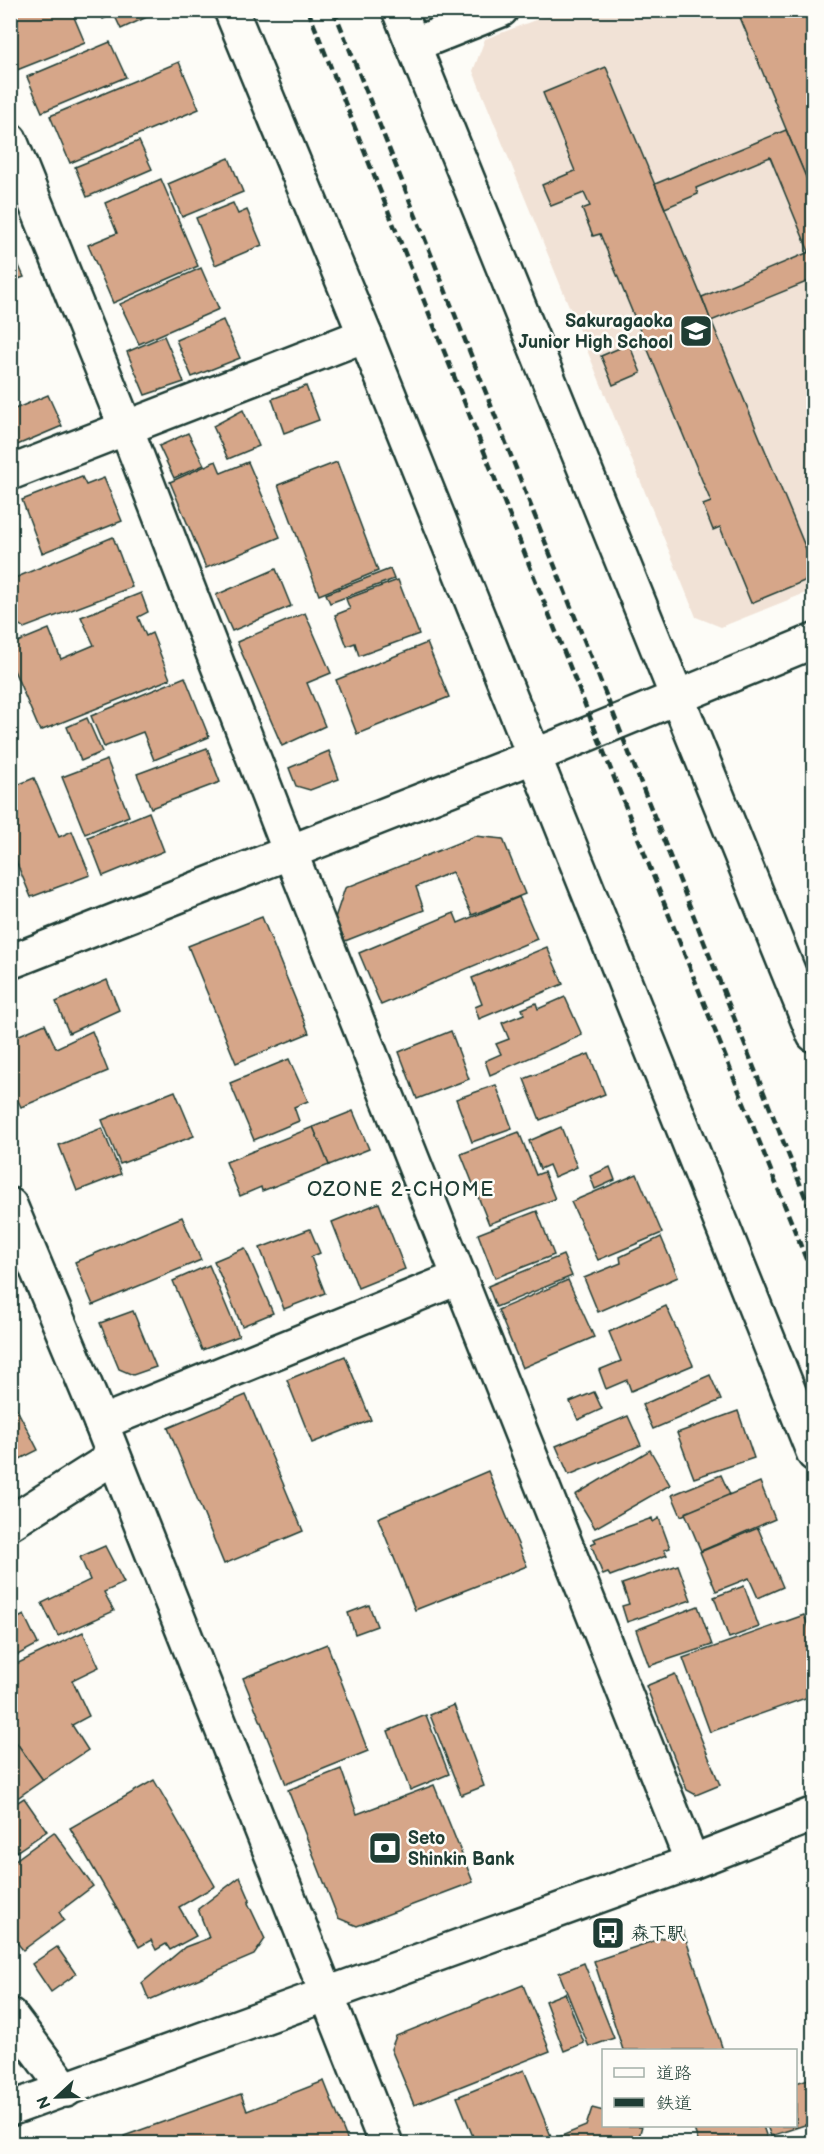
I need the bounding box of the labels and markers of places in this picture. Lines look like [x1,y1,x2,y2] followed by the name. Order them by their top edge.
[519,311,673,353] place label: Sakuragaoka Junior High School
[678,313,714,349] school or university icon: Sakuragaoka Junior High School
[408,1828,515,1870] place label: Seto Shinkin Bank
[367,1830,403,1866] bank icon: Seto Shinkin Bank
[590,1915,626,1951] bus stop icon: 森下駅
[631,1923,685,1944] place label: 森下駅

